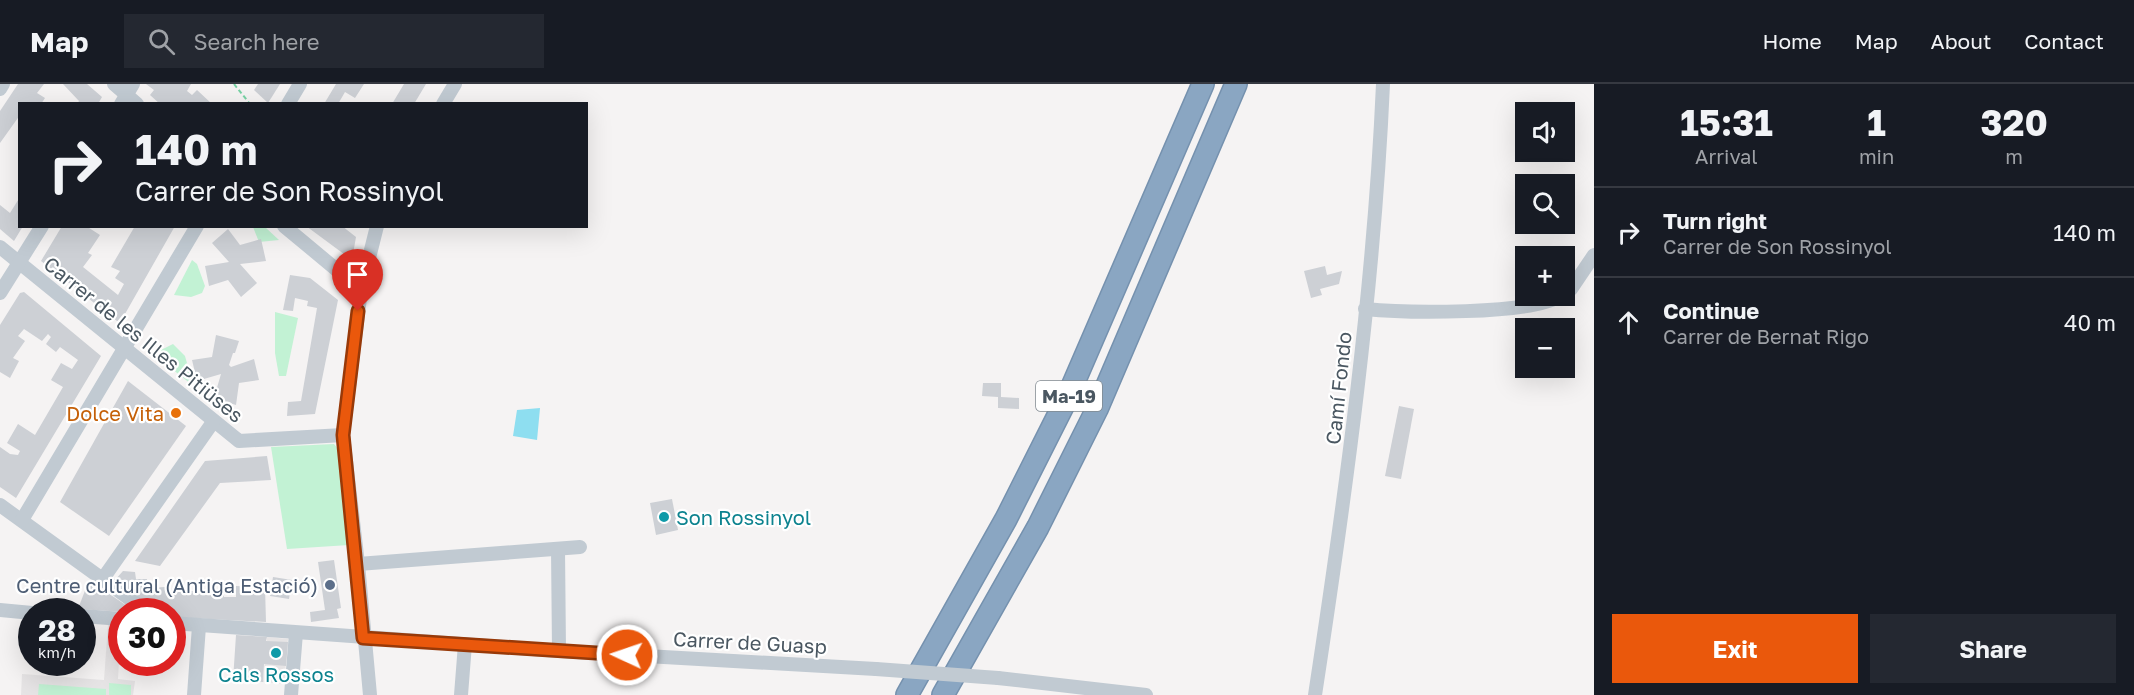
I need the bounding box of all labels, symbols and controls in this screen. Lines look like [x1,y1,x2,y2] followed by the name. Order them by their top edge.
[124,14,544,68] search box
[30,25,88,58] text: Map
[145,25,178,58] icon: search
[193,28,319,55] text: Search here
[1762,28,1822,54] text: Home
[1855,28,1898,54] text: Map
[1931,28,1991,54] text: About
[2024,28,2104,54] text: Contact
[1680,101,1773,144] text: 15:31
[1867,101,1886,144] text: 1
[1980,101,2048,144] text: 320
[1515,102,1575,378] map controls
[1515,102,1575,162] button: sound
[135,124,257,174] text: 140 m
[36,126,114,204] icon: right
[1695,144,1758,168] text: Arrival
[1859,144,1894,168] text: min
[2005,144,2023,168] text: m
[1515,174,1575,234] button: search
[135,175,444,207] text: Carrer de Son Rossinyol
[1663,207,1767,234] text: Turn right
[1612,216,1645,249] icon: right
[2053,219,2116,246] text: 140 m
[1663,234,1892,258] text: Carrer de Son Rossinyol
[1515,246,1575,306] button: +
[332,249,383,311] pin
[39,251,249,427] street label: Carrer de les Illes Pitiüses
[341,258,374,291] icon: arrive
[1663,297,1759,324] text: Continue
[1612,306,1645,339] icon: ahead
[2064,309,2116,336] text: 40 m
[1515,318,1575,378] button: −
[1663,324,1869,348] text: Carrer de Bernat Rigo
[1320,330,1356,446] street label: Camí Fondo
[1036,381,1102,411] road number: Ma-19
[66,401,164,425] place label: Dolce Vita
[169,406,183,420] marker: Dolce Vita
[676,505,811,529] place label: Son Rossinyol
[657,510,671,524] marker: Son Rossinyol
[16,573,318,597] place label: Centre cultural (Antiga Estació)
[323,578,337,592] marker: Centre cultural (Antiga Estació)
[108,598,186,676] speed limit sign: 30
[38,612,76,648] text: 28
[1612,614,1858,683] button: Exit
[1870,614,2116,683] button: Share
[595,623,659,687] position arrow
[672,626,828,658] street label: Carrer de Guasp
[38,643,76,661] text: km/h
[269,646,283,660] marker: Cals Rossos
[218,662,334,686] place label: Cals Rossos

